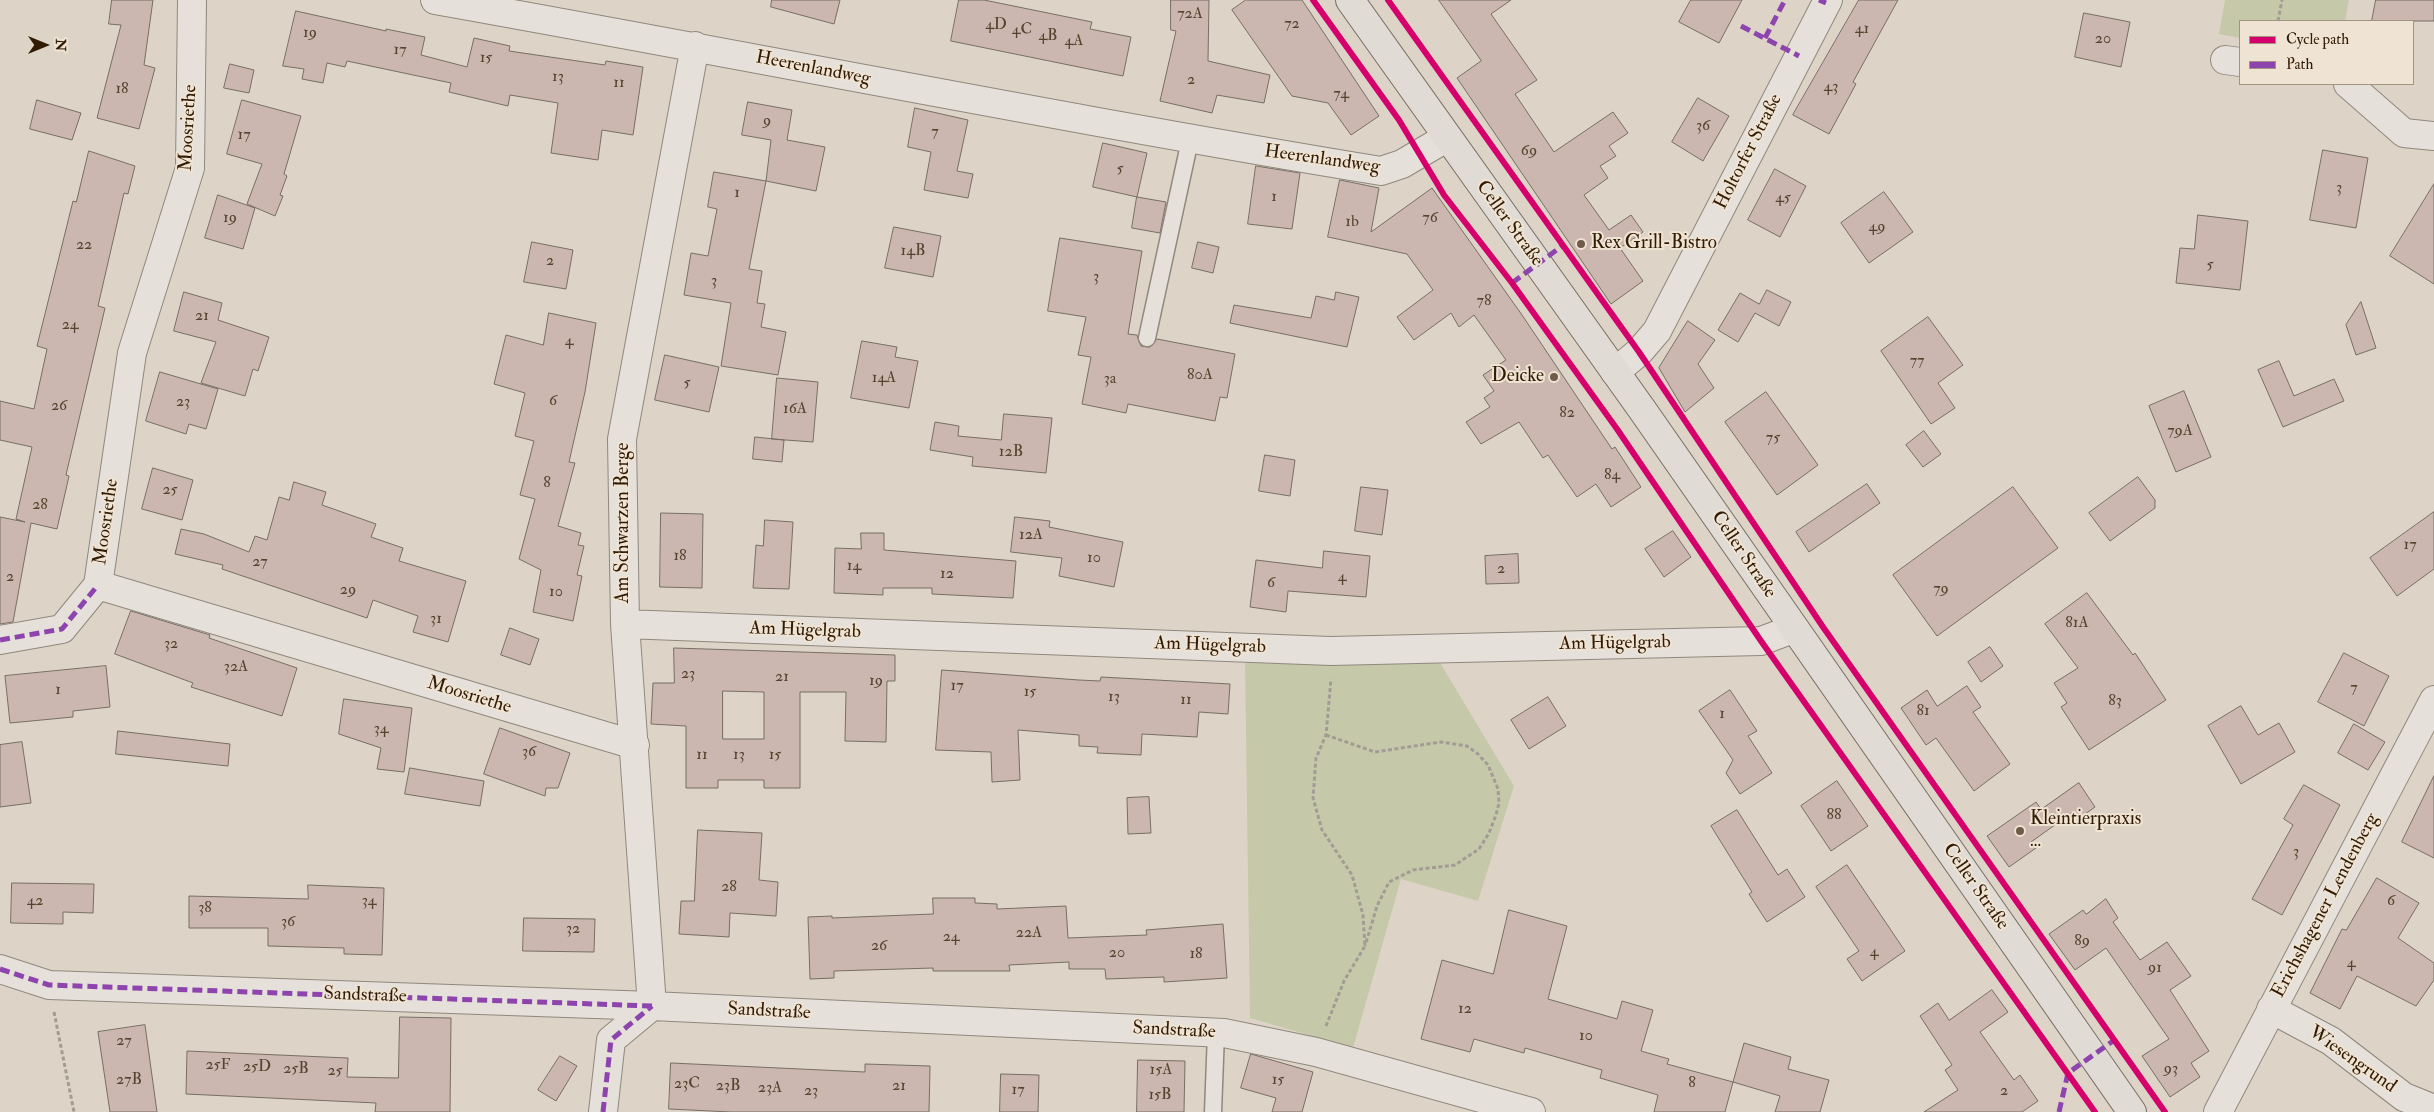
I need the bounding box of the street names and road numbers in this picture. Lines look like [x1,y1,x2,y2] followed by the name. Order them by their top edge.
[754,47,872,91] street label: Heerenlandweg
[175,84,203,172] street label: Moosriethe
[1710,91,1788,213] street label: Holtorfer Straße
[1263,141,1381,179] street label: Heerenlandweg
[1470,177,1548,271] street label: Celler Straße
[613,443,635,603] street label: Am Schwarzen Berge
[90,477,124,567] street label: Moosriethe
[1705,507,1781,603] street label: Celler Straße
[749,618,861,644] street label: Am Hügelgrab
[1559,632,1671,656] street label: Am Hügelgrab
[1154,633,1266,659] street label: Am Hügelgrab
[424,672,514,720] street label: Moosriethe
[2268,810,2384,1002] street label: Erichshagener Lendenberg
[1937,839,2013,935] street label: Celler Straße
[323,983,407,1009] street label: Sandstraße
[727,998,811,1026] street label: Sandstraße
[1132,1017,1216,1045] street label: Sandstraße
[2304,1021,2400,1099] street label: Wiesengrund

